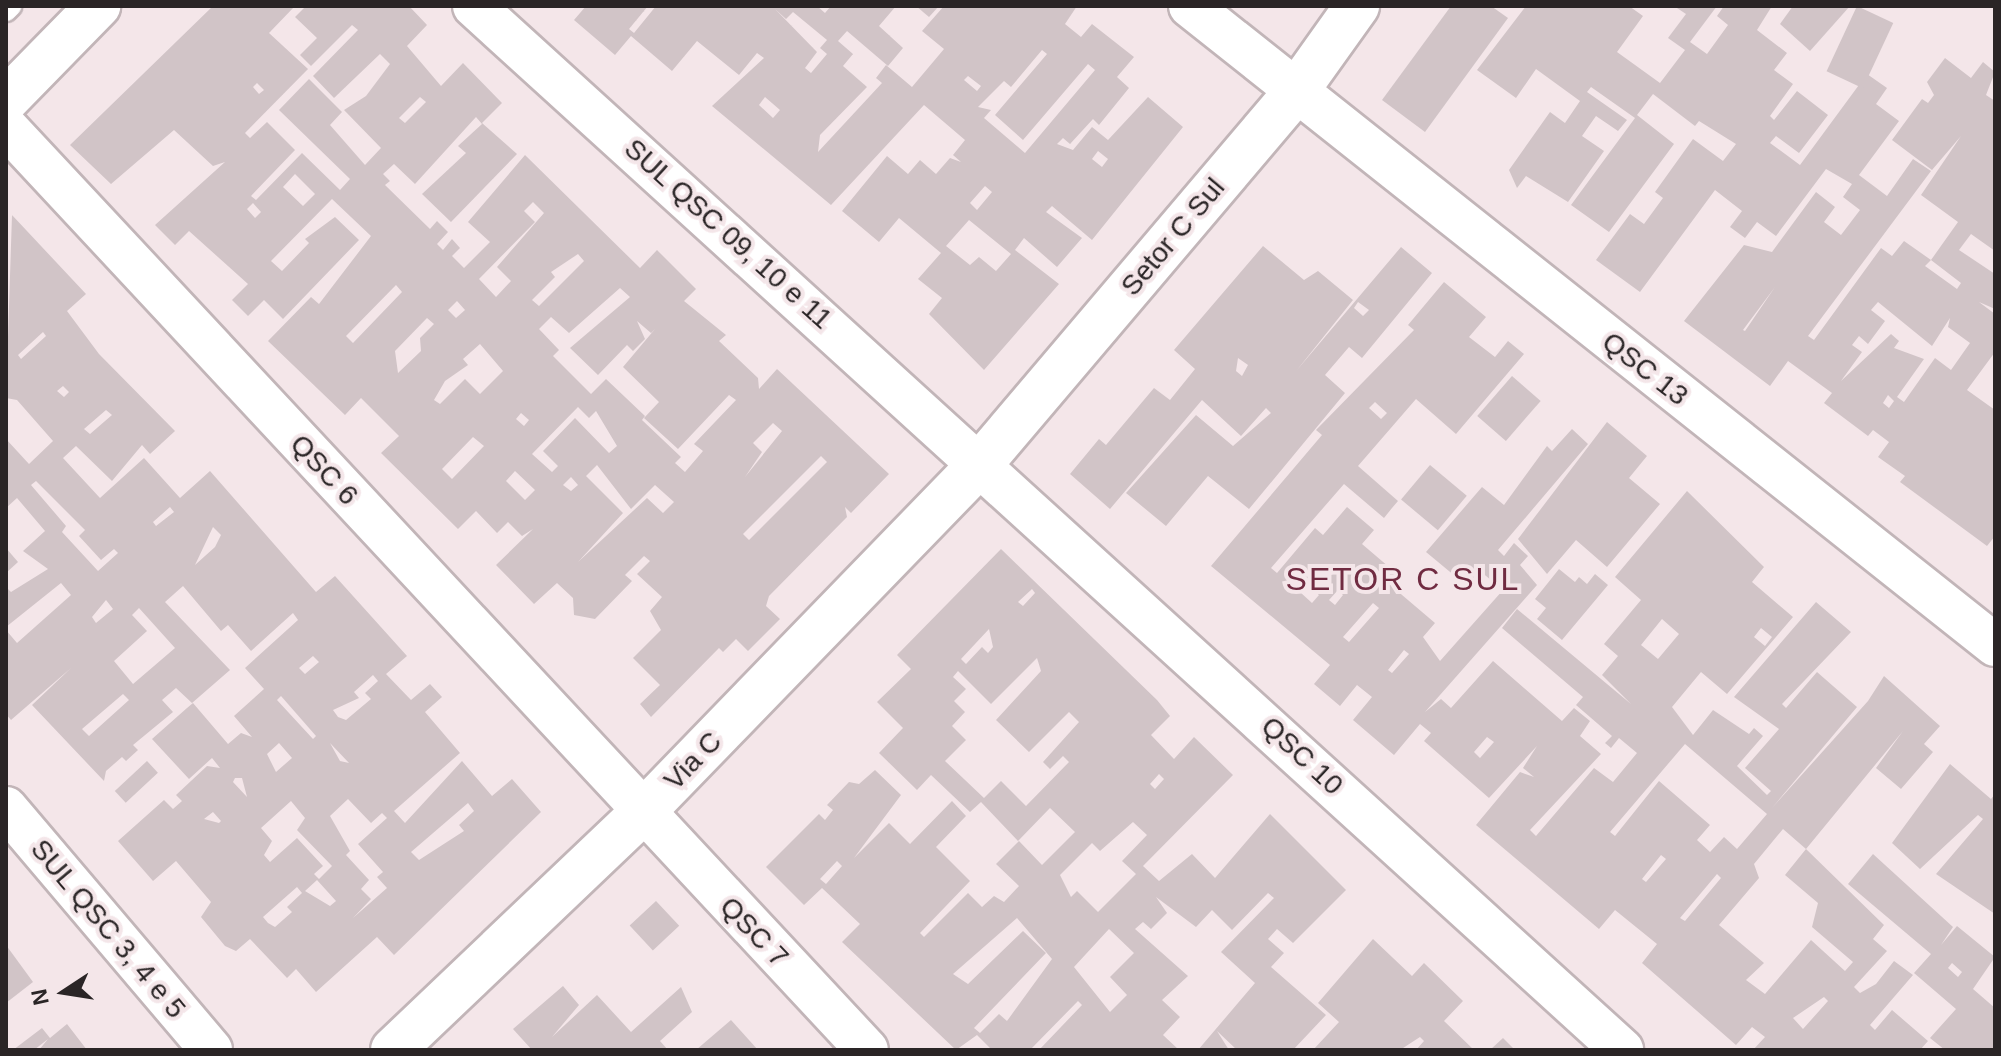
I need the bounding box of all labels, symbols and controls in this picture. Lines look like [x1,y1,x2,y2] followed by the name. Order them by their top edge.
[617,132,839,336] street label: SUL QSC 09, 10 e 11
[1114,171,1232,303] street label: Setor C Sul
[1595,325,1695,413] street label: QSC 13
[283,428,365,512] street label: QSC 6
[1286,560,1520,598] district label: SETOR C SUL
[1254,710,1350,802] street label: QSC 10
[657,725,729,797] street label: Via C
[23,832,193,1026] street label: SUL QSC 3, 4 e 5
[713,890,795,974] street label: QSC 7
[24,952,104,1032] north arrow
[26,987,54,1007] text: N

